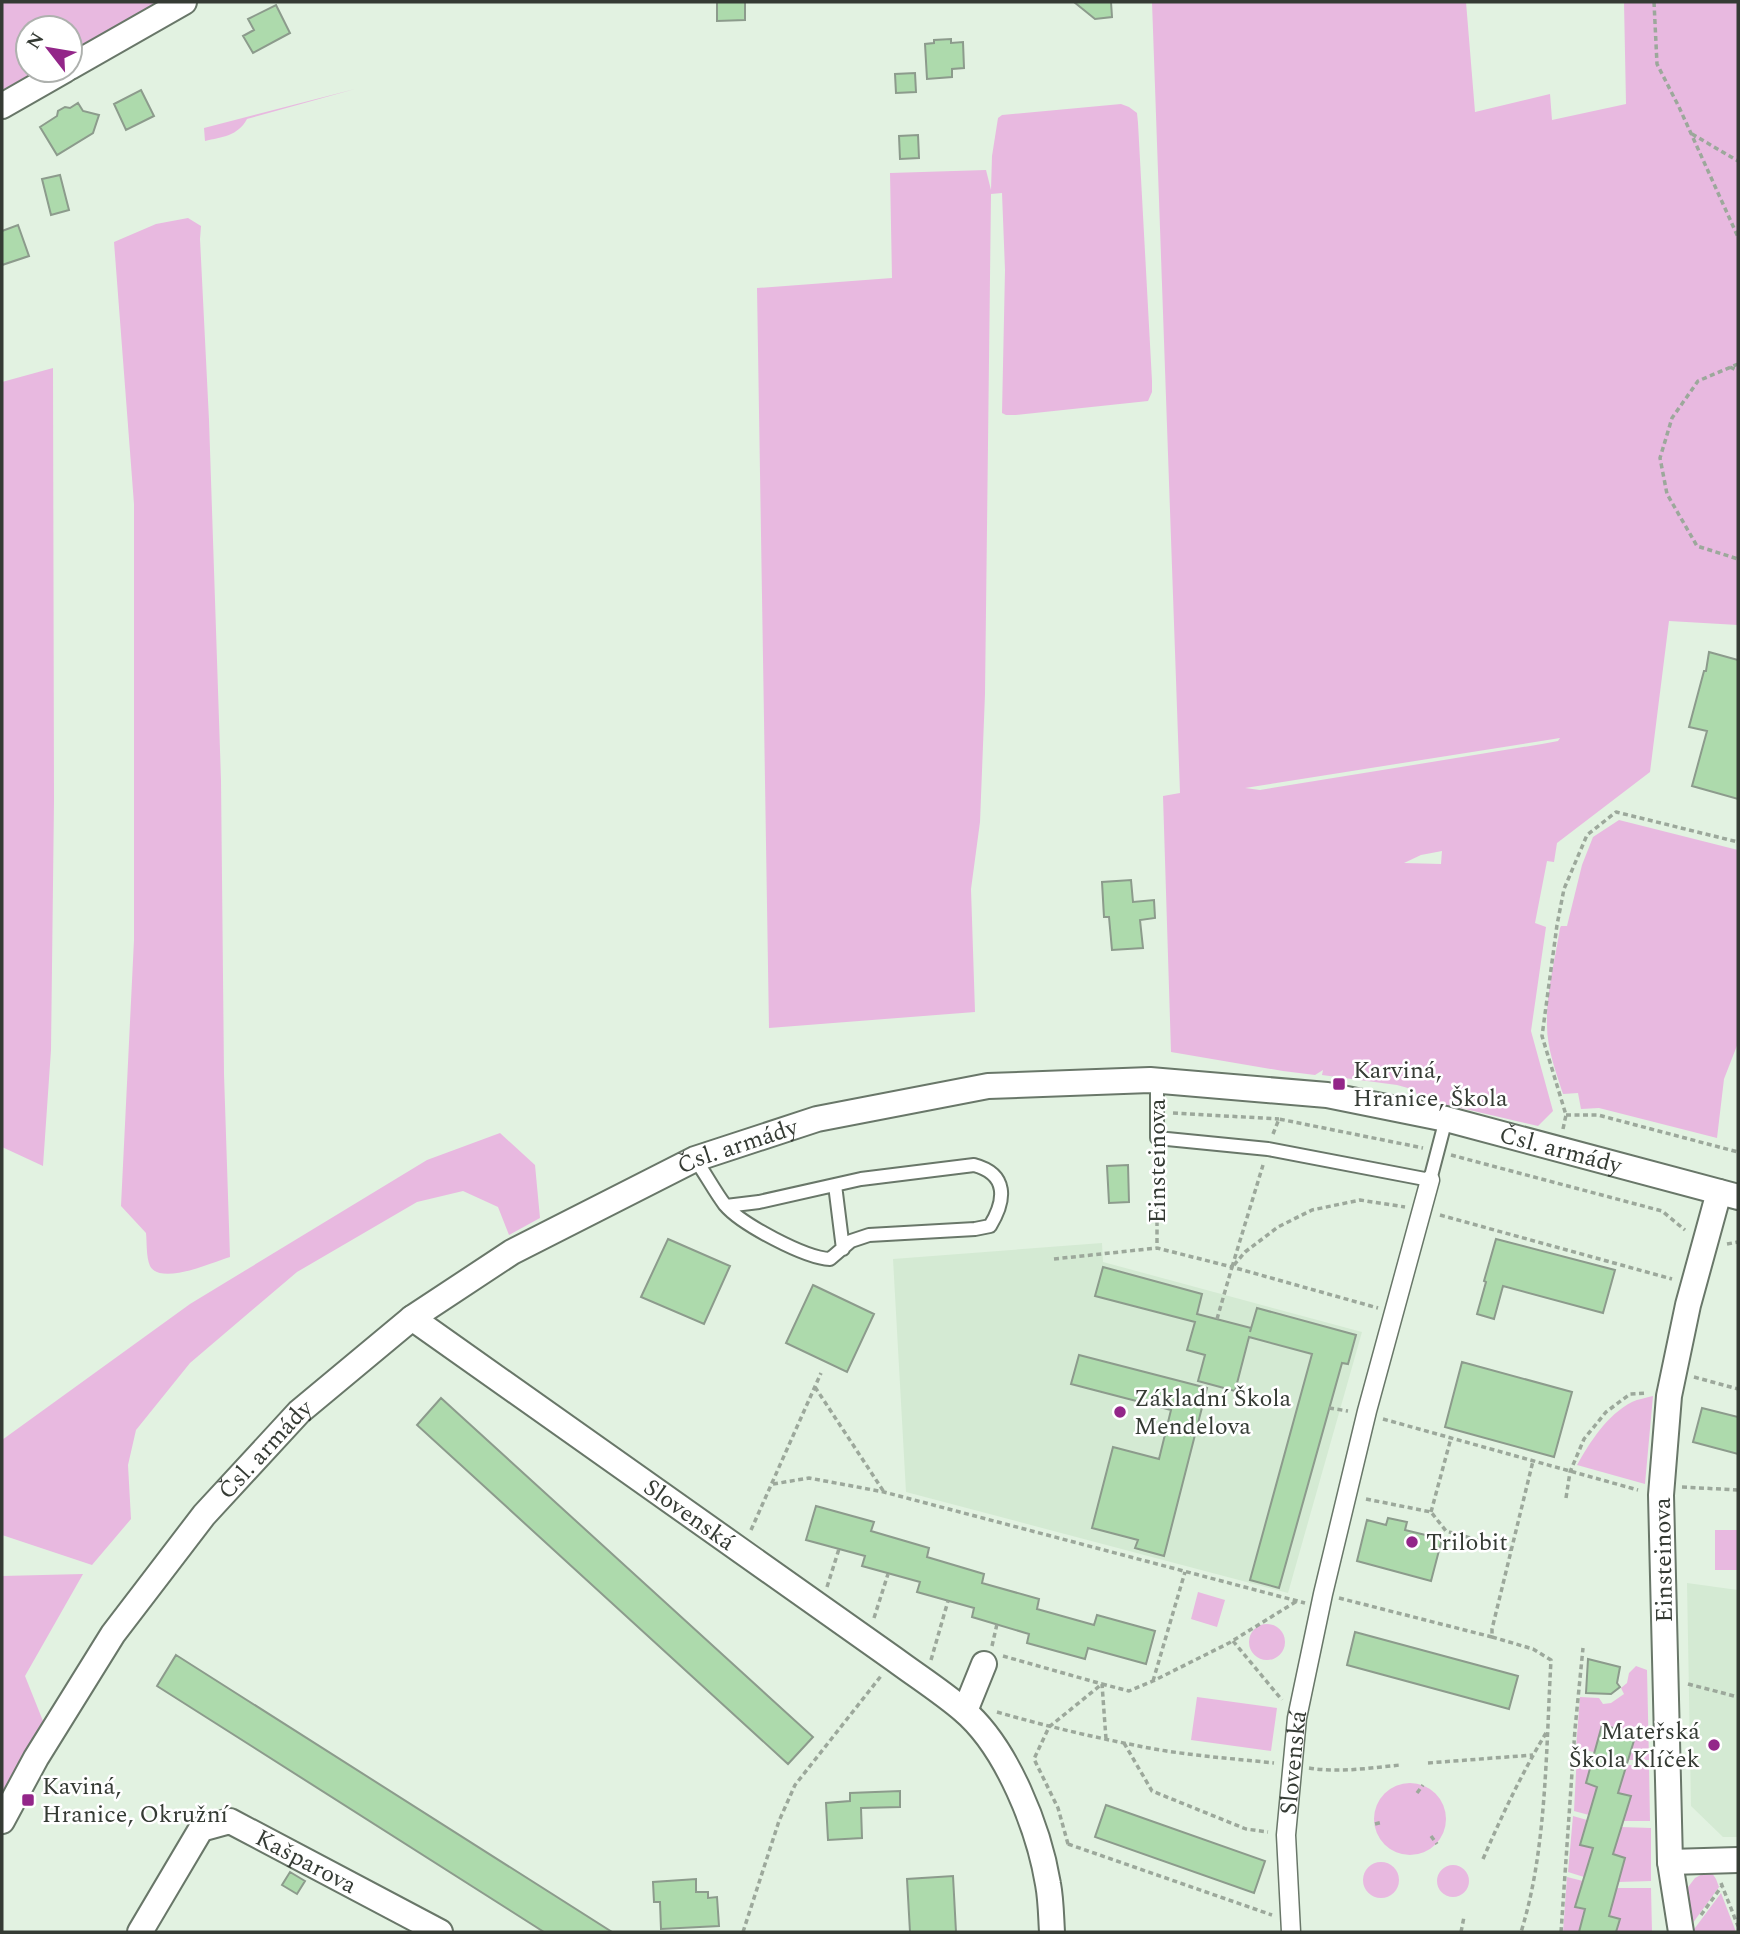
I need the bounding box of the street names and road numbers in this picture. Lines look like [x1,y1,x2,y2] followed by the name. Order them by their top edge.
[1140,1098,1176,1224] street label: Einsteinova
[671,1109,804,1184] street label: Čsl. armády
[1495,1117,1627,1185] street label: Čsl. armády
[210,1390,322,1508] street label: Čsl. armády
[636,1470,742,1560] street label: Slovenská
[1645,1497,1683,1623] street label: Einsteinova
[1271,1707,1317,1817] street label: Slovenská
[249,1821,363,1904] street label: Kašparova

